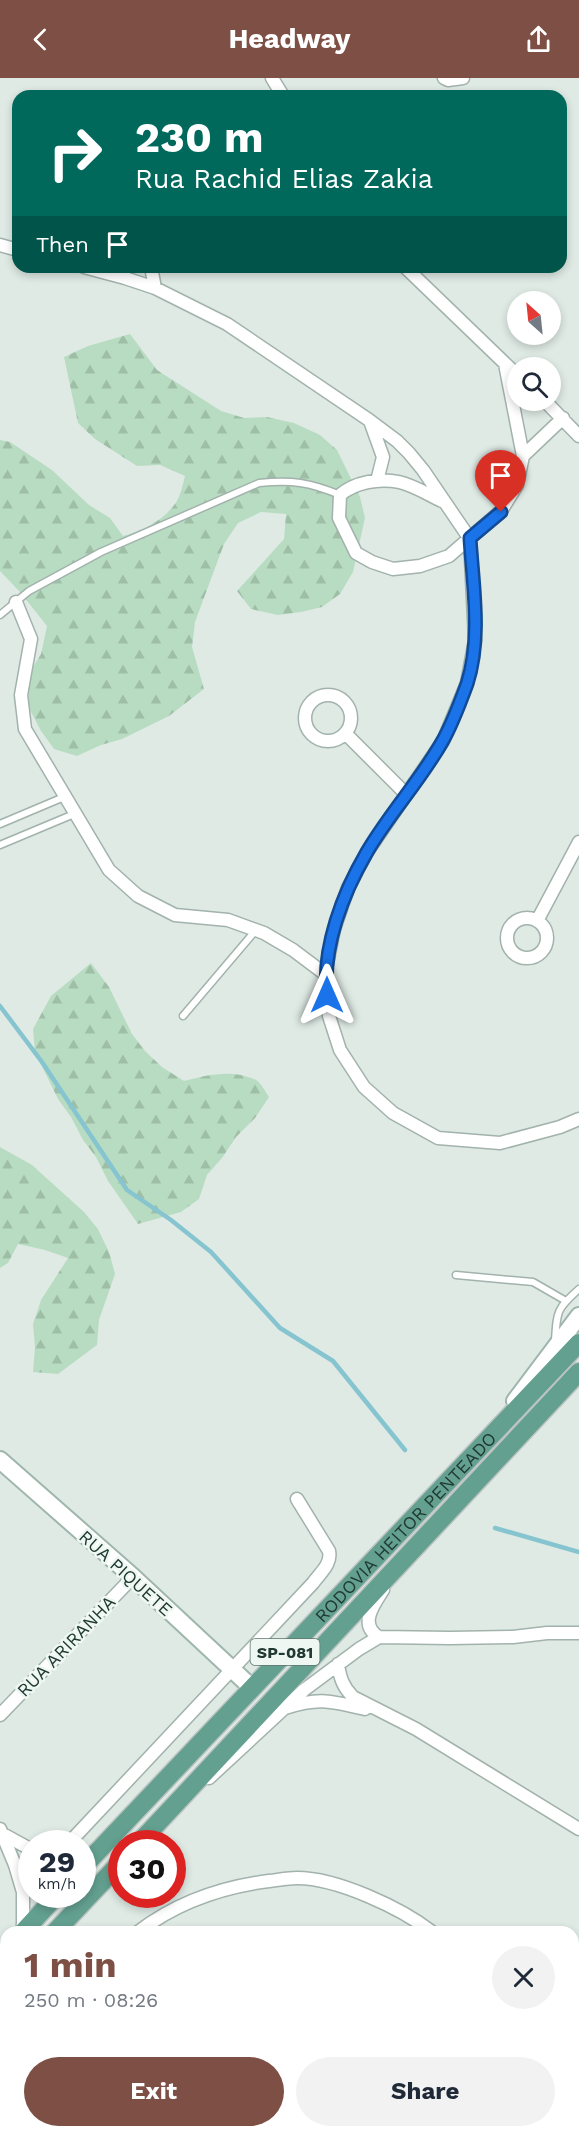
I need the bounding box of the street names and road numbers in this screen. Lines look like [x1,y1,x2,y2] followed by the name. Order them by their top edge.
[310,1427,500,1626] street label: RODOVIA HEITOR PENTEADO
[75,1526,177,1620] street label: RUA PIQUETE
[13,1591,120,1701] street label: RUA ARIRANHA
[250,1639,320,1665] road number: SP-081

